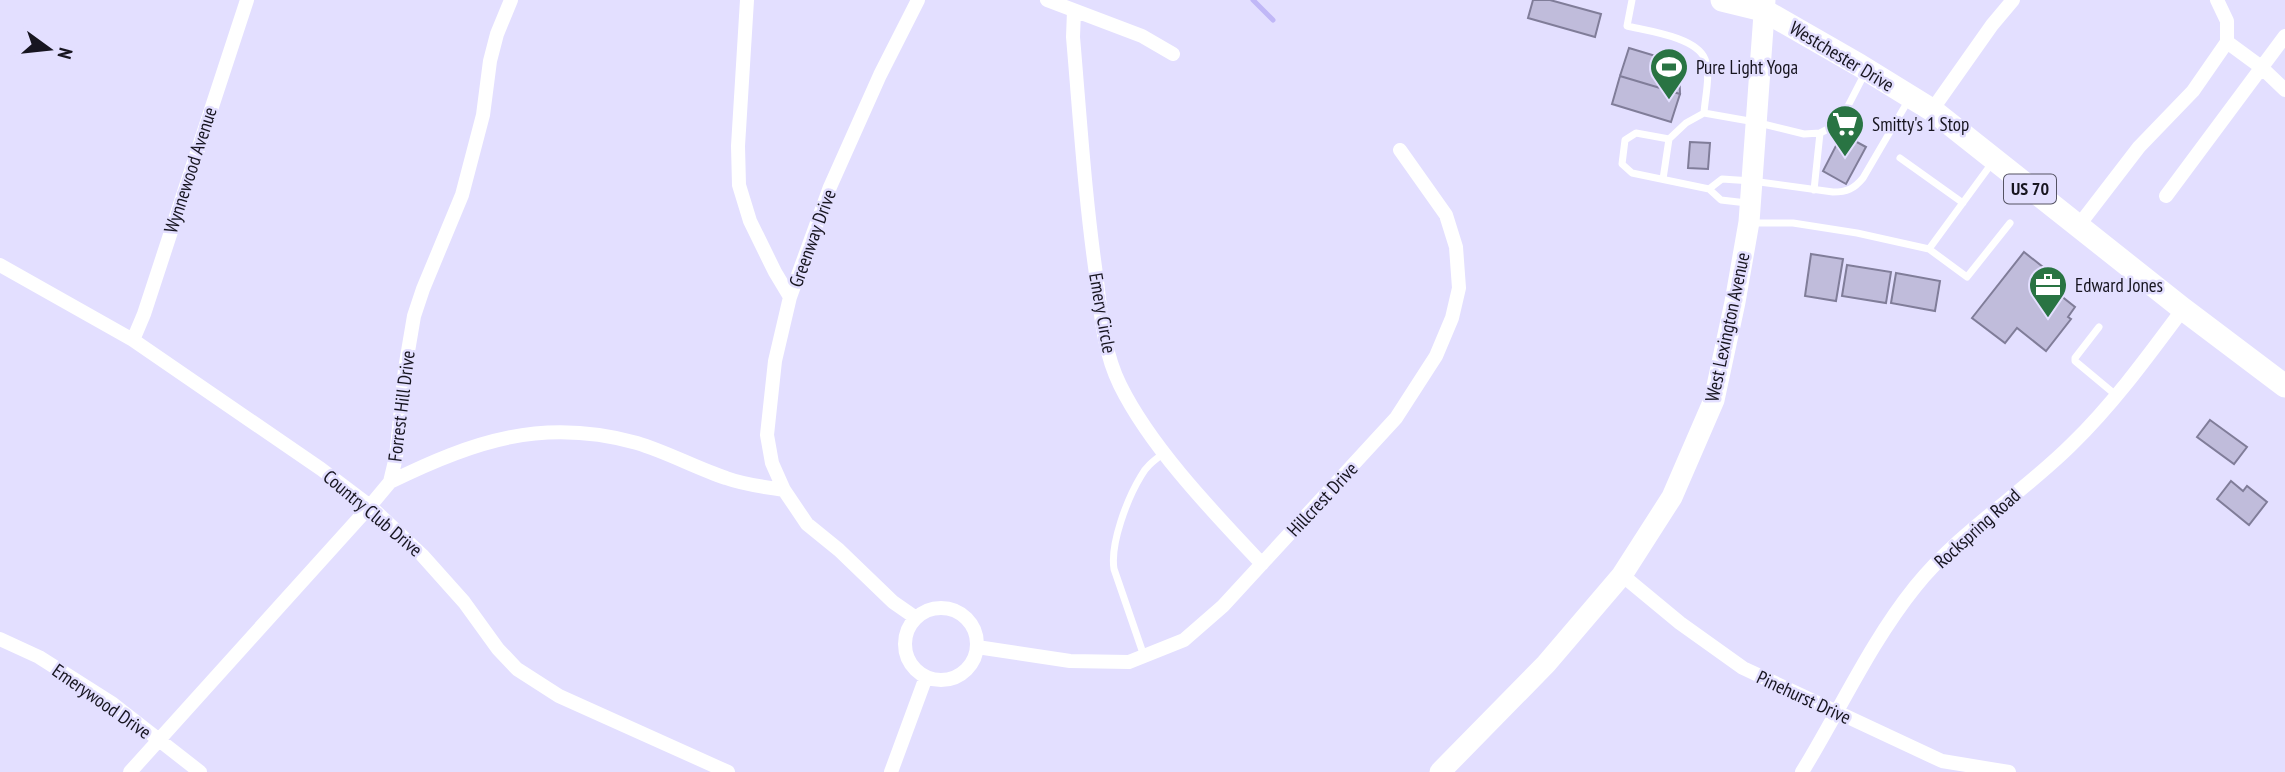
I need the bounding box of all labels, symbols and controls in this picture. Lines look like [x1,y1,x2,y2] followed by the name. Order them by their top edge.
[14,14,84,84] north arrow
[1785,15,1899,97] street label: Westchester Drive
[53,45,78,61] text: N
[1648,46,1690,101] sports icon: Pure Light Yoga
[1696,55,1798,79] place label: Pure Light Yoga
[1824,103,1866,158] supermarket icon: Smitty's 1 Stop
[158,104,222,236] street label: Wynnewood Avenue
[1872,112,1969,136] place label: Smitty's 1 Stop
[2004,174,2056,204] road number: US 70
[783,186,841,290] street label: Greenway Drive
[1699,250,1755,404] street label: West Lexington Avenue
[2027,264,2069,319] office icon: Edward Jones
[1084,271,1122,355] street label: Emery Circle
[2075,273,2163,297] place label: Edward Jones
[382,349,420,463] street label: Forrest Hill Drive
[1281,457,1363,541] street label: Hillcrest Drive
[318,465,428,562] street label: Country Club Drive
[1929,483,2025,573] street label: Rockspring Road
[48,658,156,744] street label: Emerywood Drive
[1753,665,1855,729] street label: Pinehurst Drive

